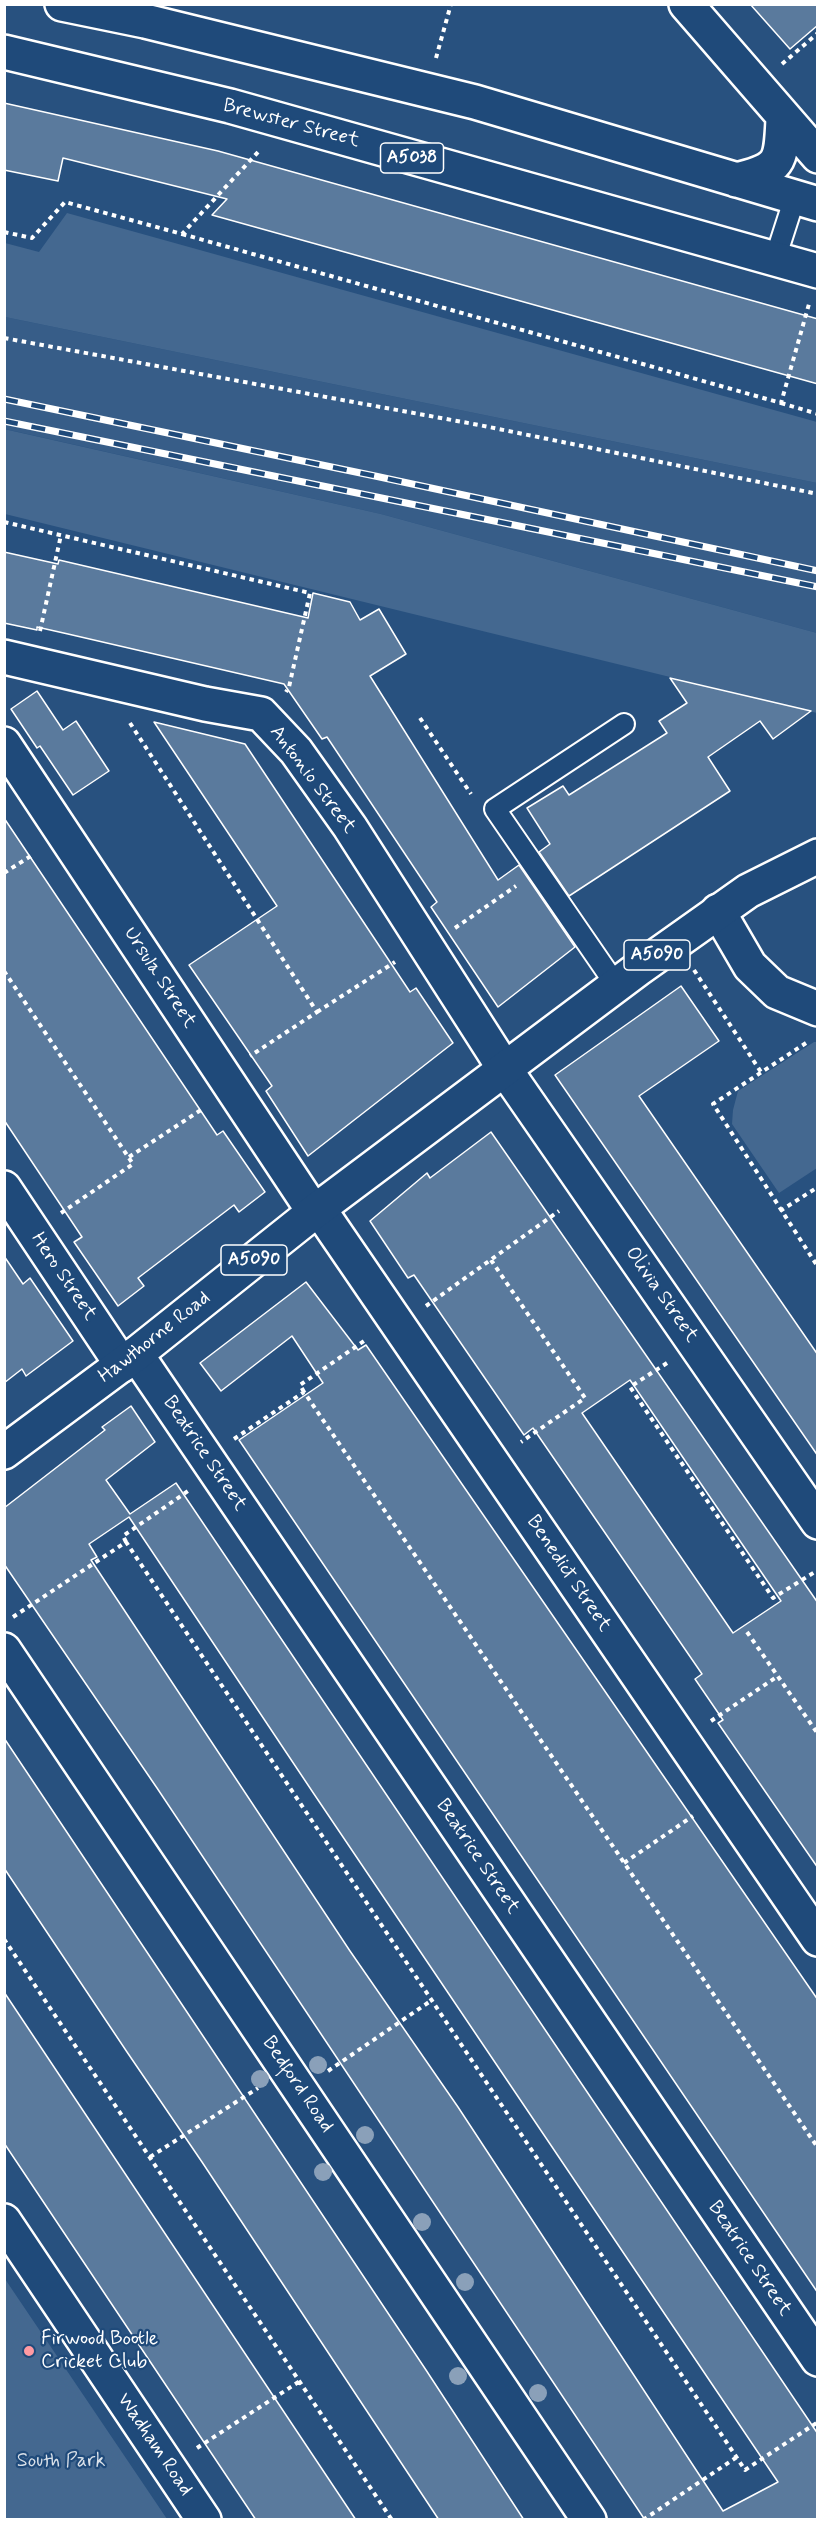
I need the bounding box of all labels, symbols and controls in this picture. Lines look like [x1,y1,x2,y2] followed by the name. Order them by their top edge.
[220,94,362,154] street label: Brewster Street
[380,143,444,173] road number: A5038
[264,721,360,839] street label: Antonio Street
[117,923,201,1033] street label: Ursula Street
[624,940,690,970] road number: A5090
[25,1228,101,1326] street label: Hero Street
[619,1242,703,1348] street label: Olivia Street
[221,1245,287,1275] road number: A5090
[94,1287,216,1389] street label: Hawthorne Road
[157,1392,251,1516] street label: Beatrice Street
[520,1511,616,1637] street label: Benedict Street
[430,1795,524,1919] street label: Beatrice Street
[256,2032,338,2138] street label: Bedford Road
[702,2197,796,2321] street label: Beatrice Street
[41,2328,158,2375] place label: Firwood Bootle Cricket Club
[22,2344,36,2358] marker: Firwood Bootle Cricket Club
[111,2389,197,2501] street label: Wadham Road
[17,2450,105,2474] park label: South Park

